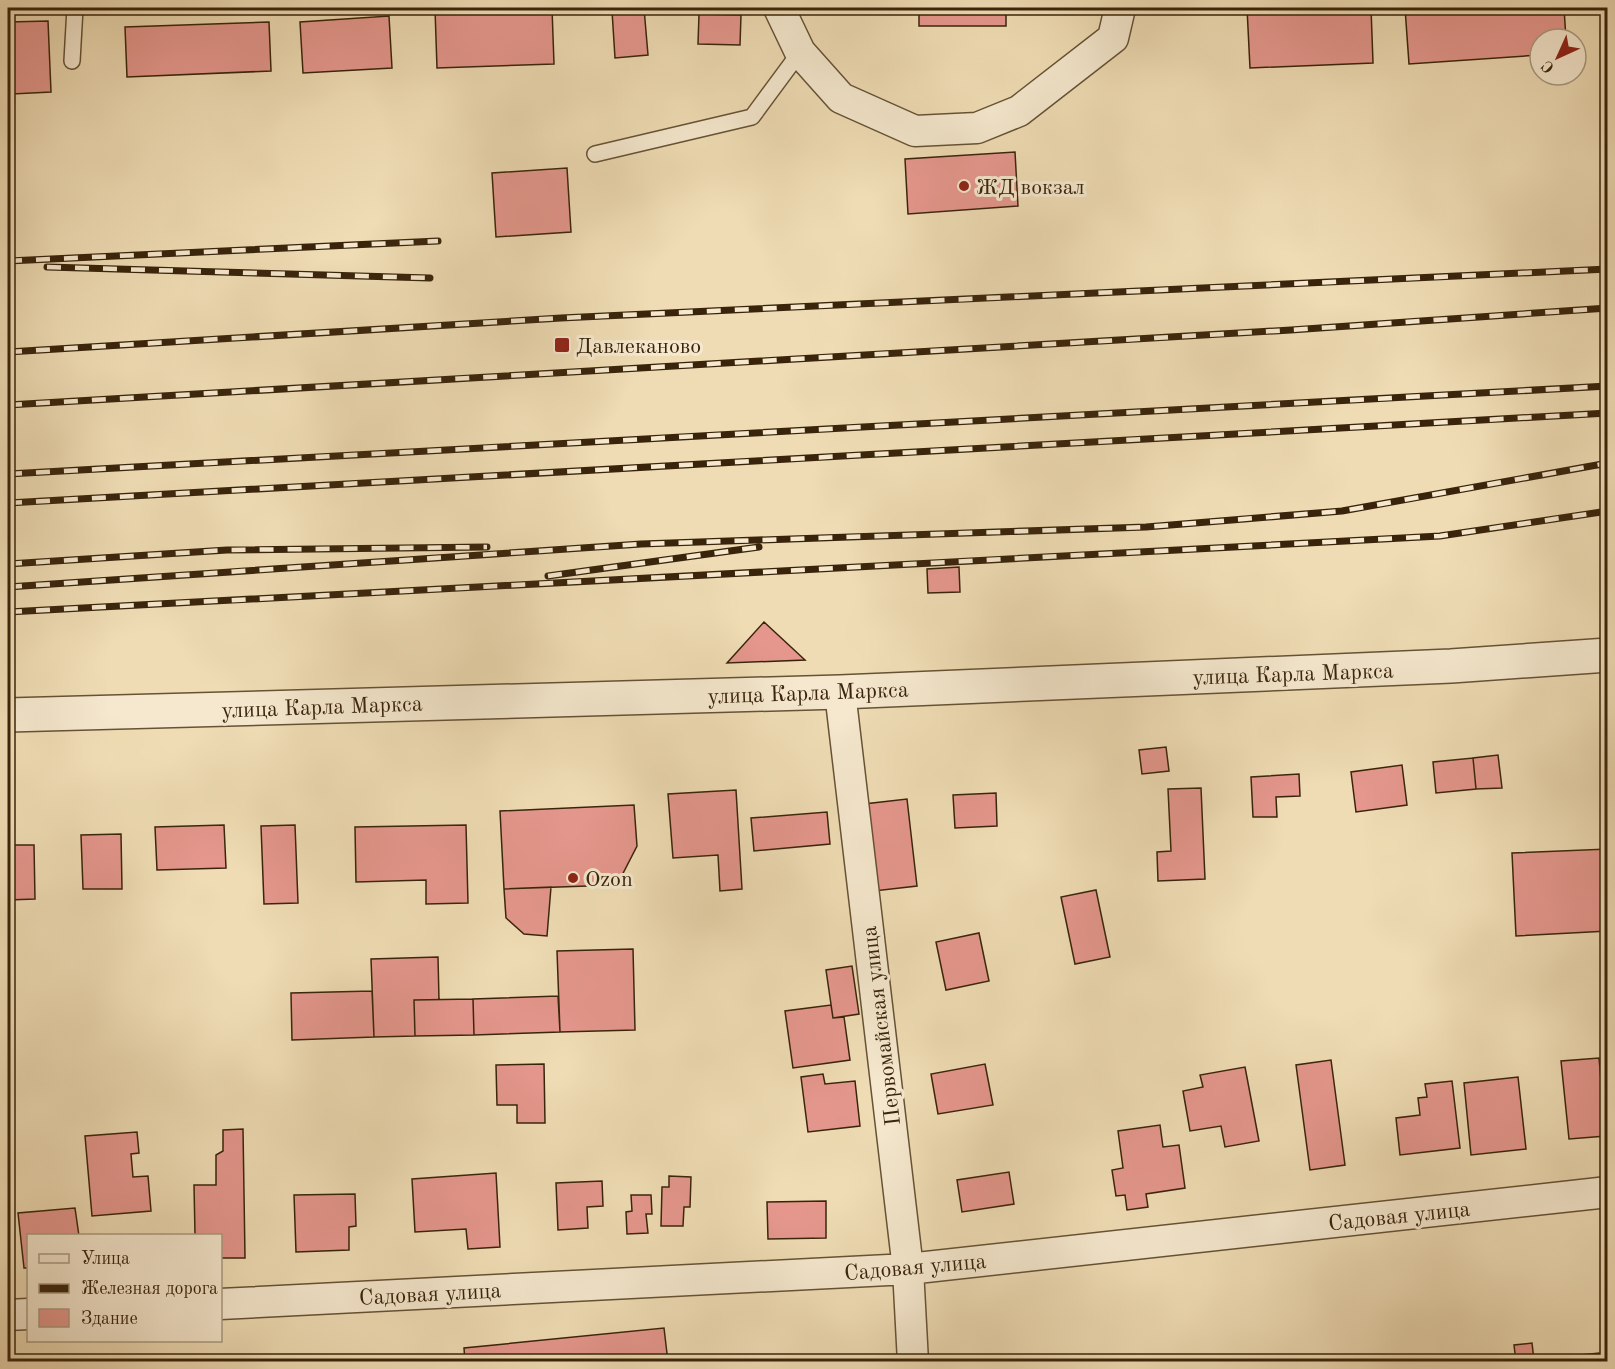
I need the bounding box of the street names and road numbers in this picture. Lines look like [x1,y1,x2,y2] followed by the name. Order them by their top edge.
[1192,660,1394,690] street label: улица Карла Маркса
[707,679,909,709] street label: улица Карла Маркса
[221,693,423,723] street label: улица Карла Маркса
[859,925,905,1127] street label: Первомайская улица
[1327,1199,1471,1235] street label: Садовая улица
[843,1251,987,1285] street label: Садовая улица
[358,1280,502,1310] street label: Садовая улица

